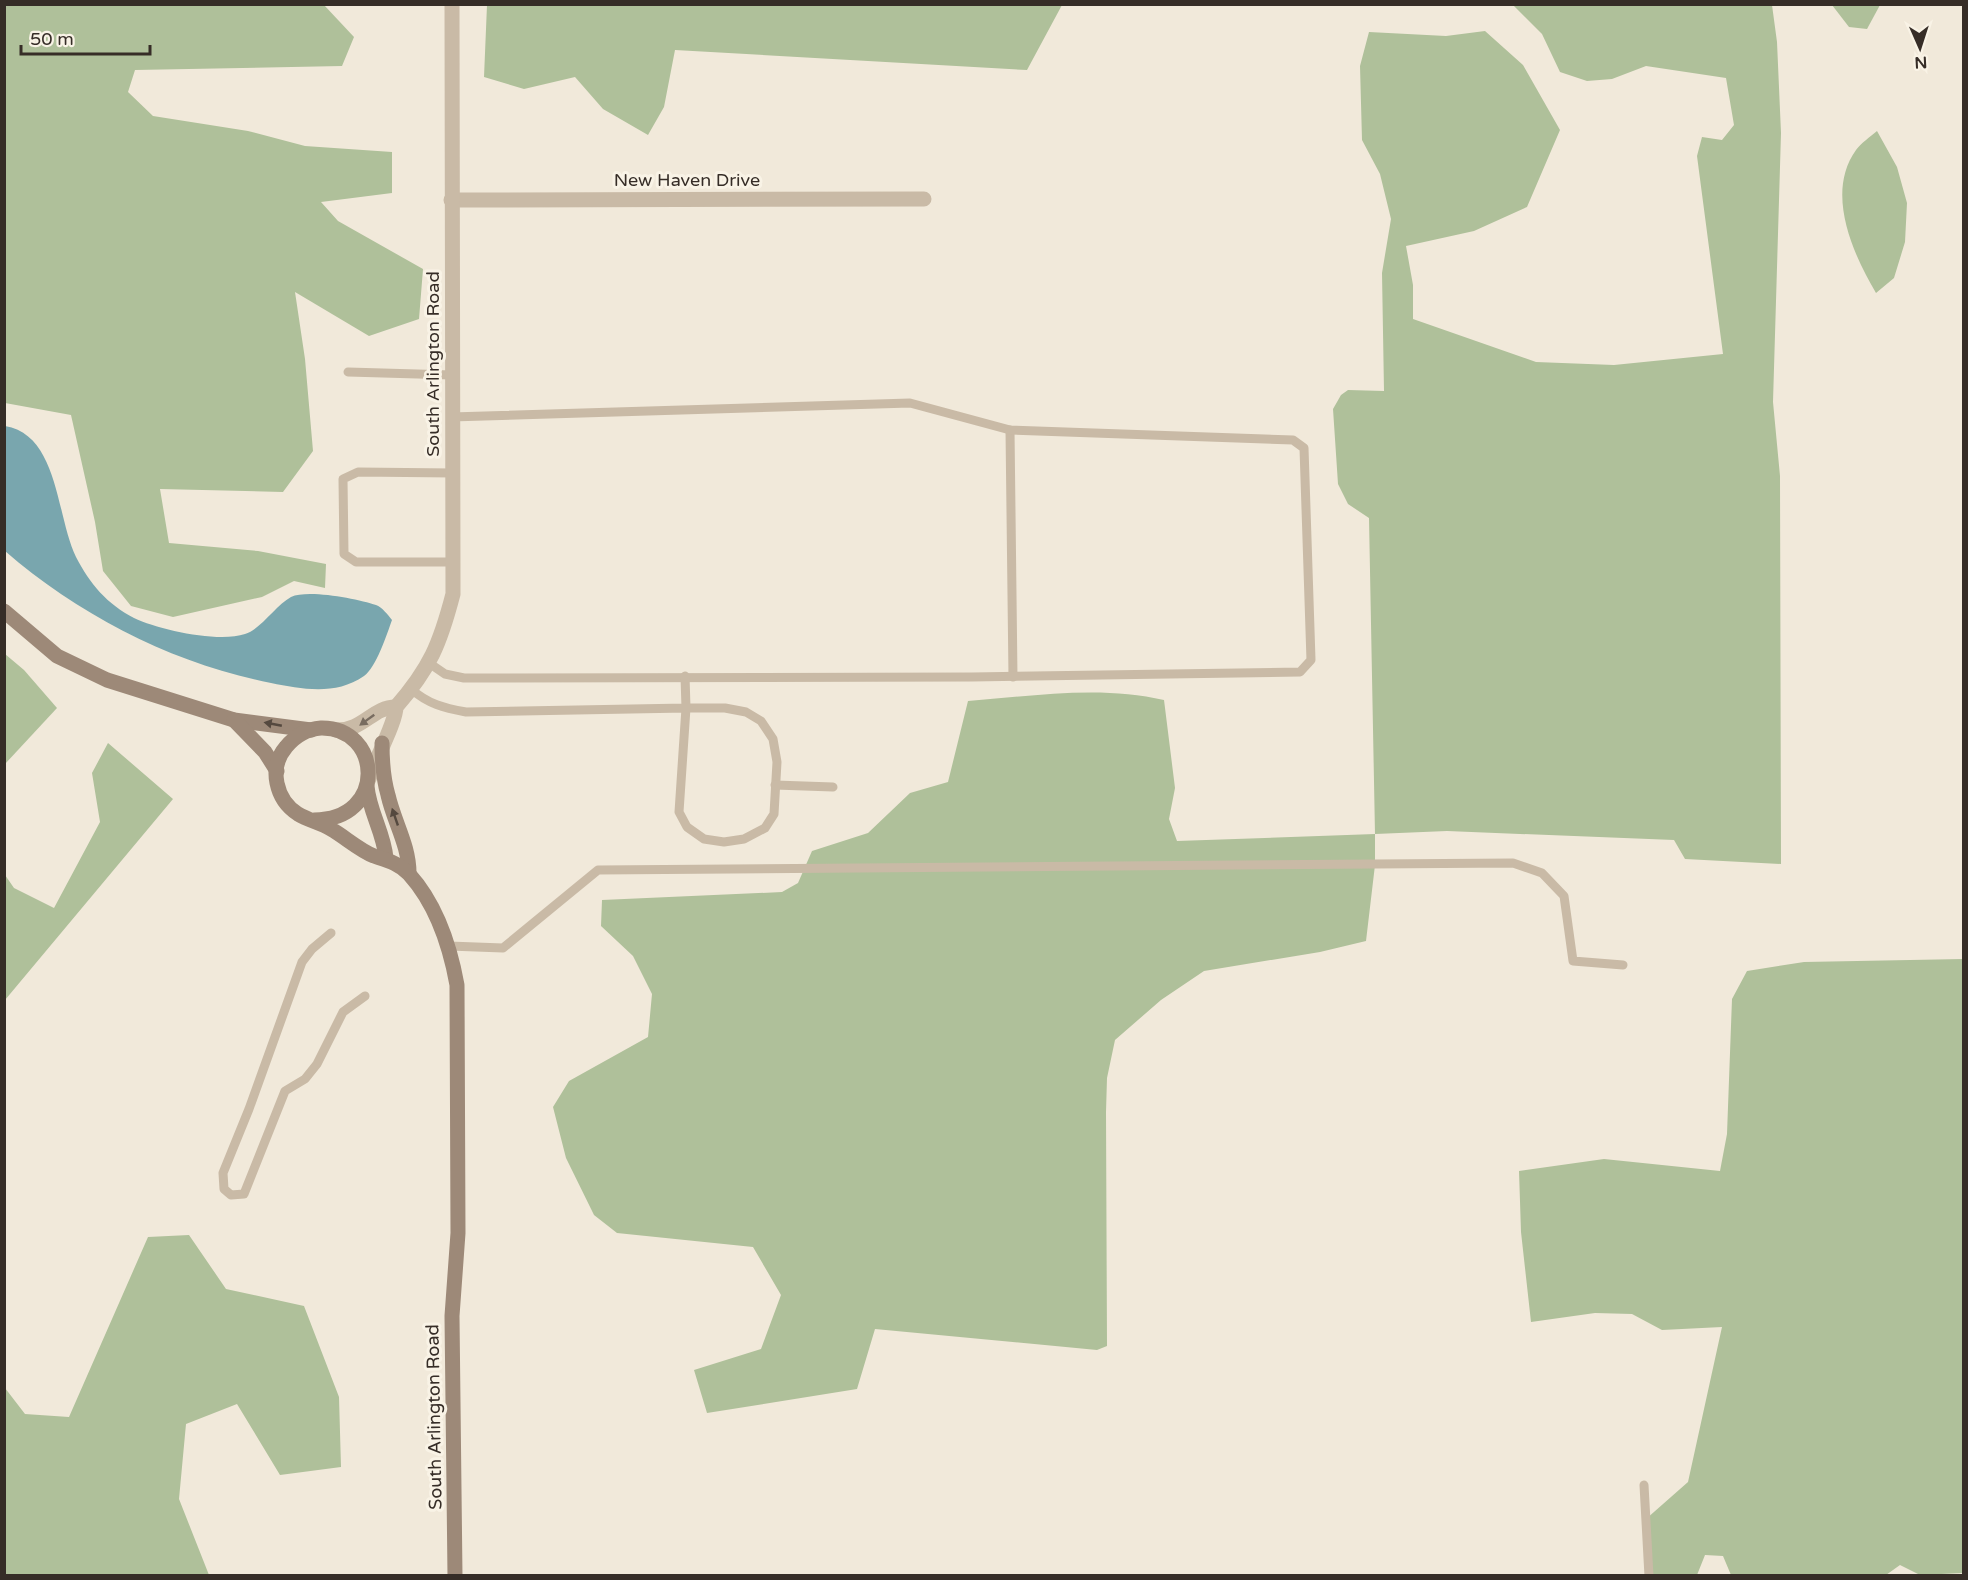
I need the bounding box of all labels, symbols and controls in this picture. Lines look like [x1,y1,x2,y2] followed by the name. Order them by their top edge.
[21,18,150,56] scale bar
[1890,18,1950,78] north arrow
[30,28,74,50] text: 50 m
[1914,52,1928,72] text: N
[614,169,760,191] street label: New Haven Drive
[422,271,444,457] street label: South Arlington Road
[359,714,375,726] one-way arrow
[263,719,282,728] one-way arrow
[390,808,400,826] one-way arrow
[421,1324,447,1510] street label: South Arlington Road

